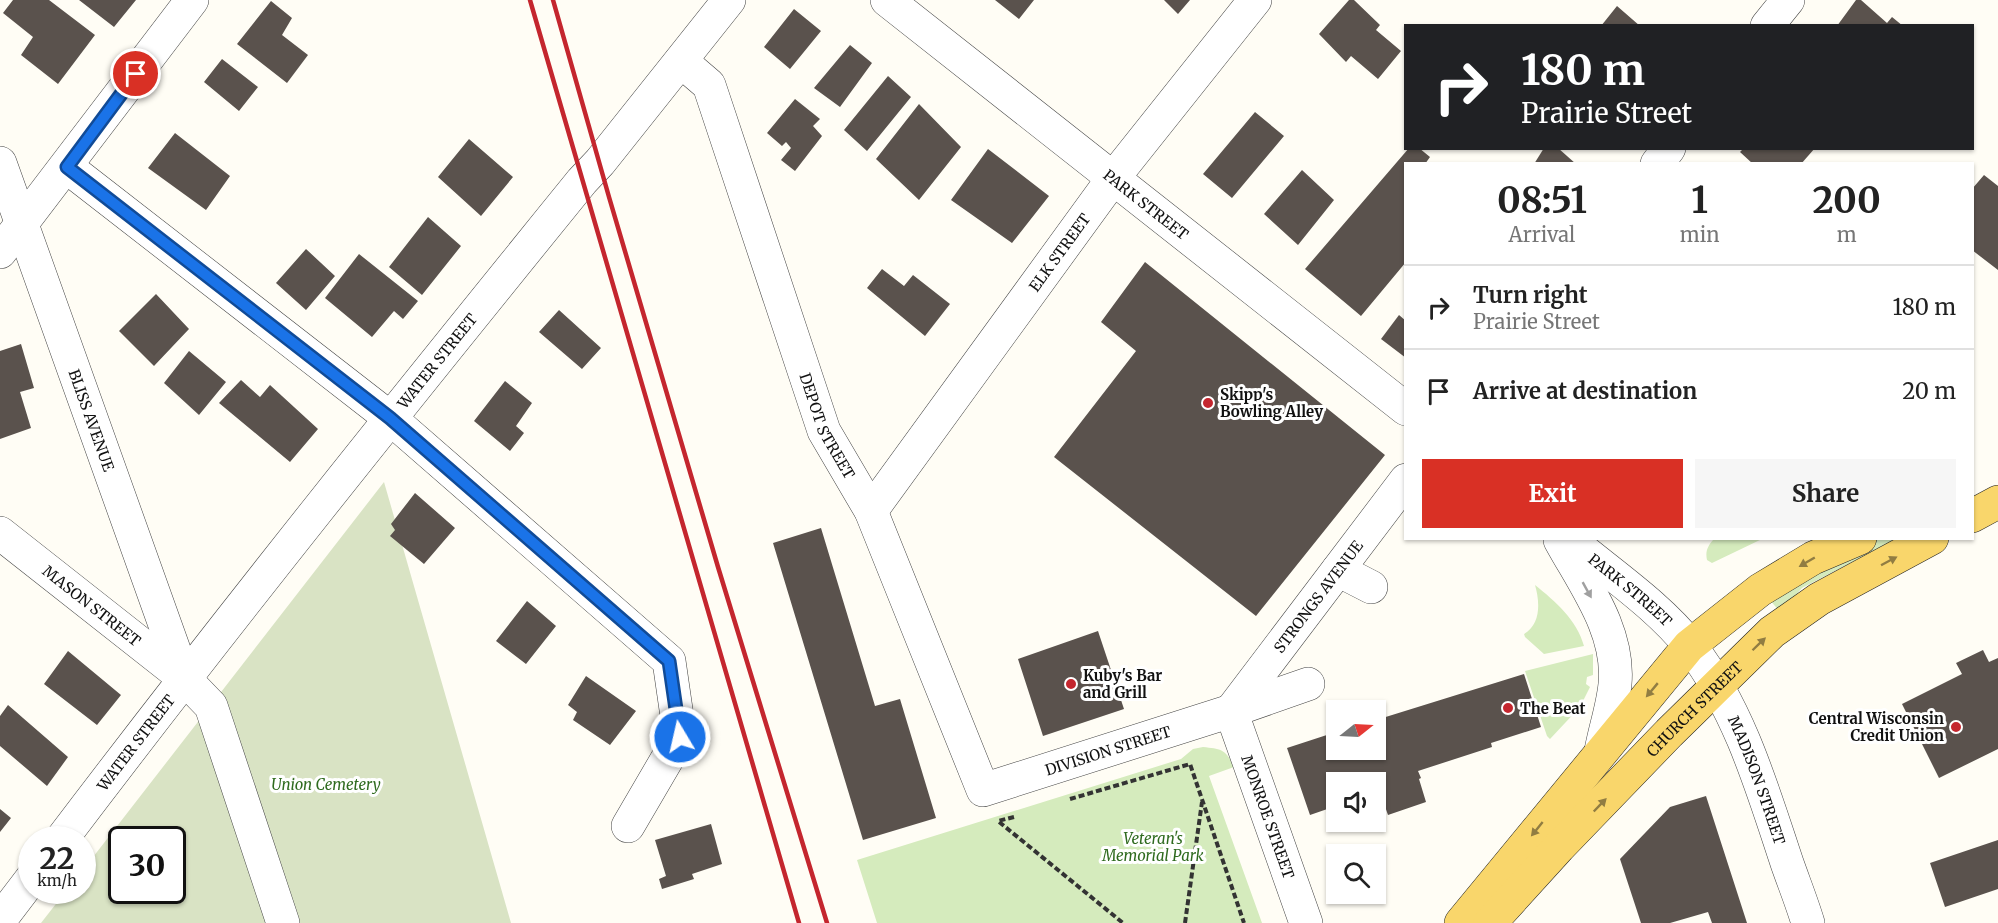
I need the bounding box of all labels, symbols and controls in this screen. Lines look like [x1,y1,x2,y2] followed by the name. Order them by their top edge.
[1521,44,1645,96] text: 180 m
[110,48,161,99] pin
[1422,48,1500,126] icon: right
[119,57,152,90] icon: arrive
[1521,96,1692,130] text: Prairie Street
[1100,165,1193,244] street label: PARK STREET
[1497,178,1587,223] text: 08:51
[1691,178,1708,223] text: 1
[1812,178,1881,223] text: 200
[1024,209,1094,295] street label: ELK STREET
[1509,222,1575,247] text: Arrival
[1680,222,1719,247] text: min
[1837,222,1857,247] text: m
[1473,281,1587,309] text: Turn right
[1422,291,1455,324] icon: right
[1892,293,1956,321] text: 180 m
[392,309,481,413] street label: WATER STREET
[1473,309,1600,334] text: Prairie Street
[65,367,119,474] street label: BLISS AVENUE
[796,370,860,483] street label: DEPOT STREET
[1422,375,1455,408] icon: arrive
[1473,377,1697,405] text: Arrive at destination
[1902,377,1956,405] text: 20 m
[1220,385,1323,421] place label: Skipp's Bowling Alley
[1201,396,1215,410] marker: Skipp's Bowling Alley
[1422,459,1683,528] button: Exit
[1695,459,1956,528] button: Share
[1269,536,1367,656] street label: STRONGS AVENUE
[1585,549,1677,630] street label: PARK STREET
[1881,556,1898,566] one-way arrow
[1798,557,1815,567] one-way arrow
[39,561,145,650] street label: MASON STREET
[1582,582,1592,599] one-way arrow
[1752,637,1767,651] one-way arrow
[1642,657,1747,760] street label: CHURCH STREET
[1083,666,1162,702] place label: Kuby's Bar and Grill
[1064,677,1078,691] marker: Kuby's Bar and Grill
[1645,682,1658,698] one-way arrow
[92,690,179,795] street label: WATER STREET
[1520,699,1586,718] place label: The Beat
[1326,700,1386,760] north arrow
[1326,700,1386,904] map controls
[1501,701,1515,715] marker: The Beat
[648,705,712,769] position arrow
[1809,709,1944,745] place label: Central Wisconsin Credit Union
[1724,713,1790,847] street label: MADISON STREET
[1949,720,1963,734] marker: Central Wisconsin Credit Union
[1043,721,1174,779] street label: DIVISION STREET
[1238,752,1299,881] street label: MONROE STREET
[1326,772,1386,832] button: sound
[271,775,381,794] park label: Union Cemetery
[1592,798,1606,812] one-way arrow
[1530,821,1543,837] one-way arrow
[108,826,186,904] speed limit sign: 30
[1101,829,1205,865] park label: Veteran's Memorial Park
[40,839,74,877] text: 22
[1326,844,1386,904] button: search
[37,871,77,890] text: km/h

